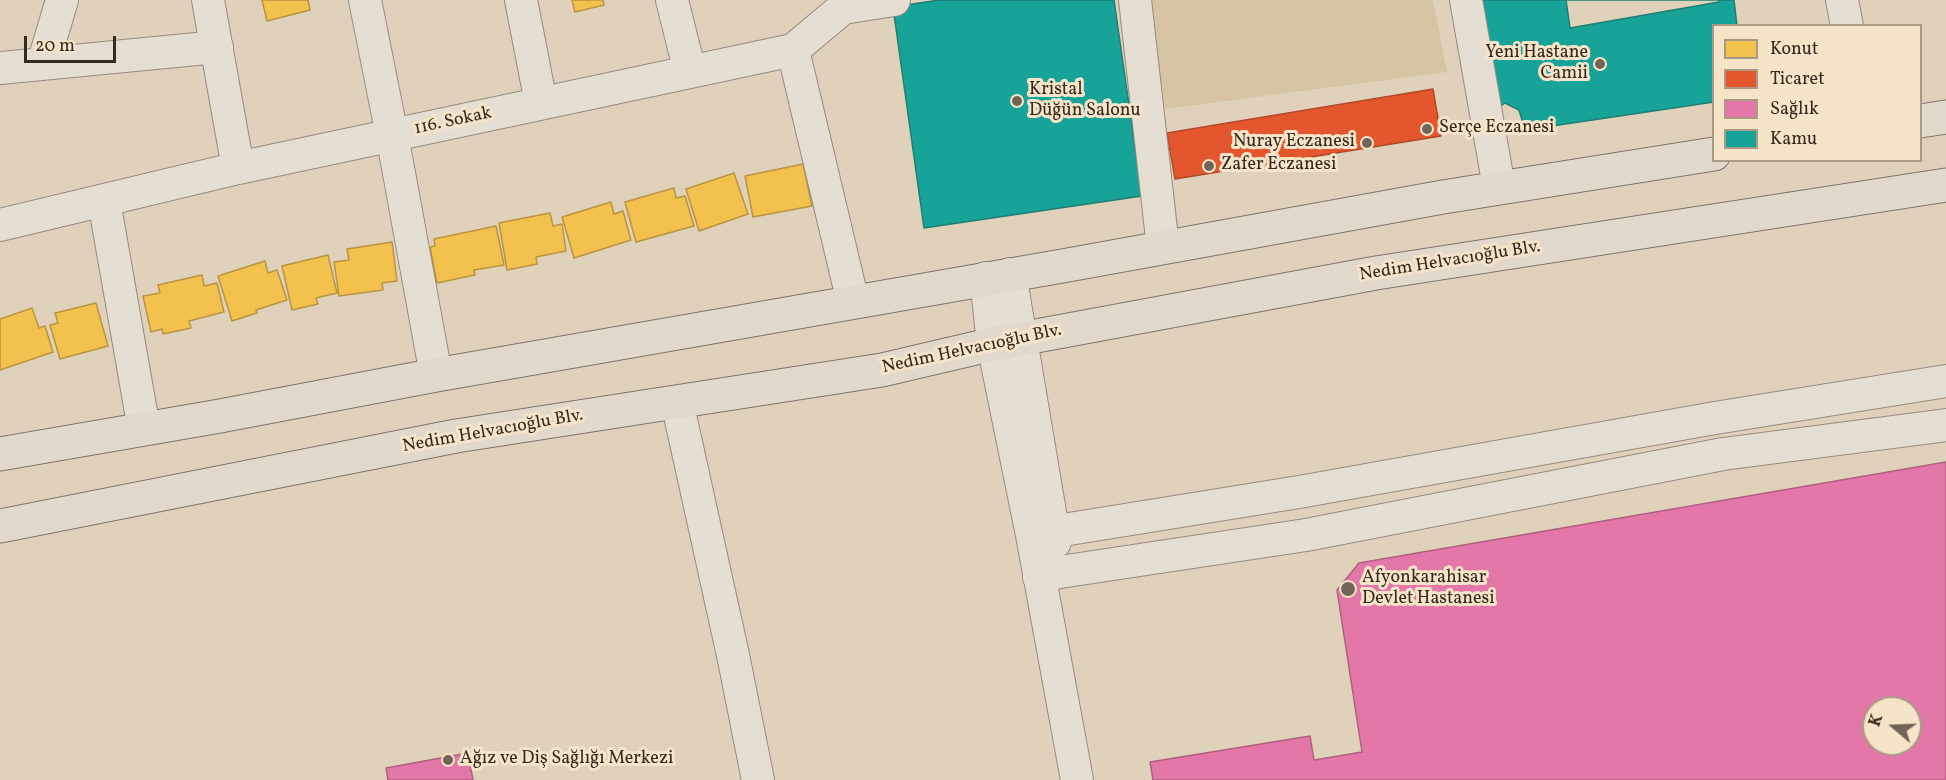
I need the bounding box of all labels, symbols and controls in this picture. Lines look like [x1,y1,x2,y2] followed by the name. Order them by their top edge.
[27,24,118,62] scale bar
[1712,24,1922,162] legend
[35,34,75,59] text: 20 m
[1770,37,1818,62] text: Konut
[1485,43,1588,86] place label: Yeni Hastane Camii
[1593,57,1607,71] marker: Yeni Hastane Camii
[1770,67,1824,92] text: Ticaret
[1029,80,1141,122] place label: Kristal Düğün Salonu
[1010,94,1024,108] marker: Kristal Düğün Salonu
[1770,97,1819,122] text: Sağlık
[412,103,494,141] street label: 116. Sokak
[1439,118,1554,140] place label: Serçe Eczanesi
[1420,122,1434,136] marker: Serçe Eczanesi
[1770,127,1817,152] text: Kamu
[1233,132,1355,154] place label: Nuray Eczanesi
[1360,136,1374,150] marker: Nuray Eczanesi
[1221,155,1336,177] place label: Zafer Eczanesi
[1202,159,1216,173] marker: Zafer Eczanesi
[1358,237,1542,287] street label: Nedim Helvacıoğlu Blv.
[880,320,1064,380] street label: Nedim Helvacıoğlu Blv.
[401,405,585,459] street label: Nedim Helvacıoğlu Blv.
[1362,568,1495,610] place label: Afyonkarahisar Devlet Hastanesi
[1339,580,1357,598] marker: Afyonkarahisar Devlet Hastanesi
[1862,696,1922,756] north arrow
[1865,712,1889,730] text: K
[460,749,673,771] place label: Ağız ve Diş Sağlığı Merkezi
[441,753,455,767] marker: Ağız ve Diş Sağlığı Merkezi

